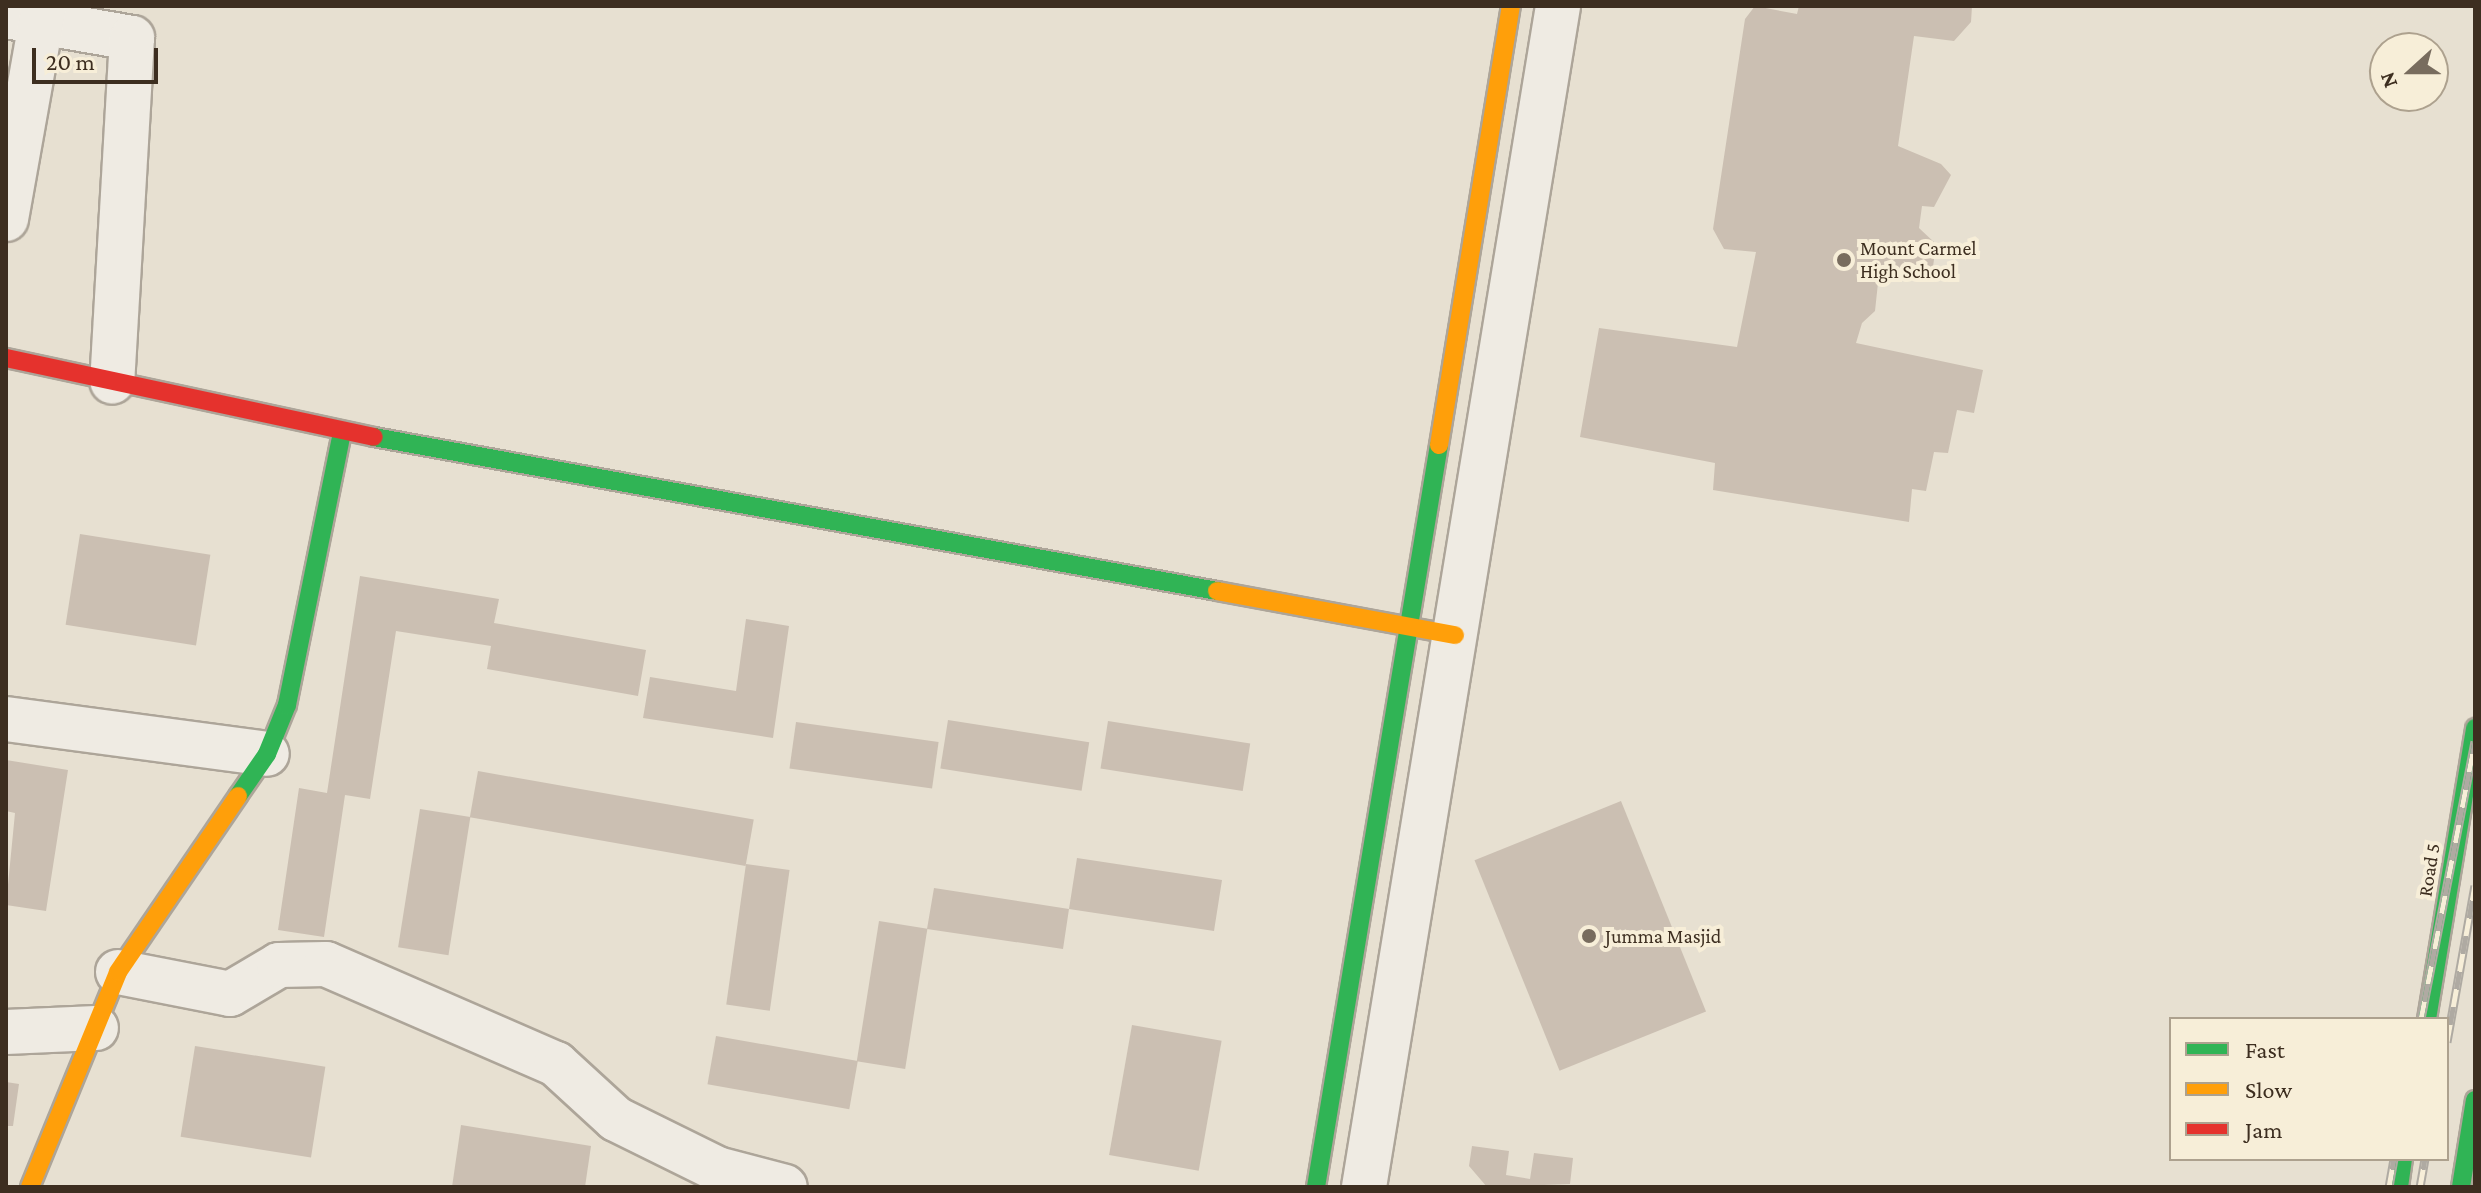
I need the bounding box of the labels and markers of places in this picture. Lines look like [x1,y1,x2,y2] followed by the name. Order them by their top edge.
[1860,236,1976,283] place label: Mount Carmel High School
[1835,251,1853,269] marker: Mount Carmel High School
[1605,924,1721,948] place label: Jumma Masjid
[1580,927,1598,945] marker: Jumma Masjid

